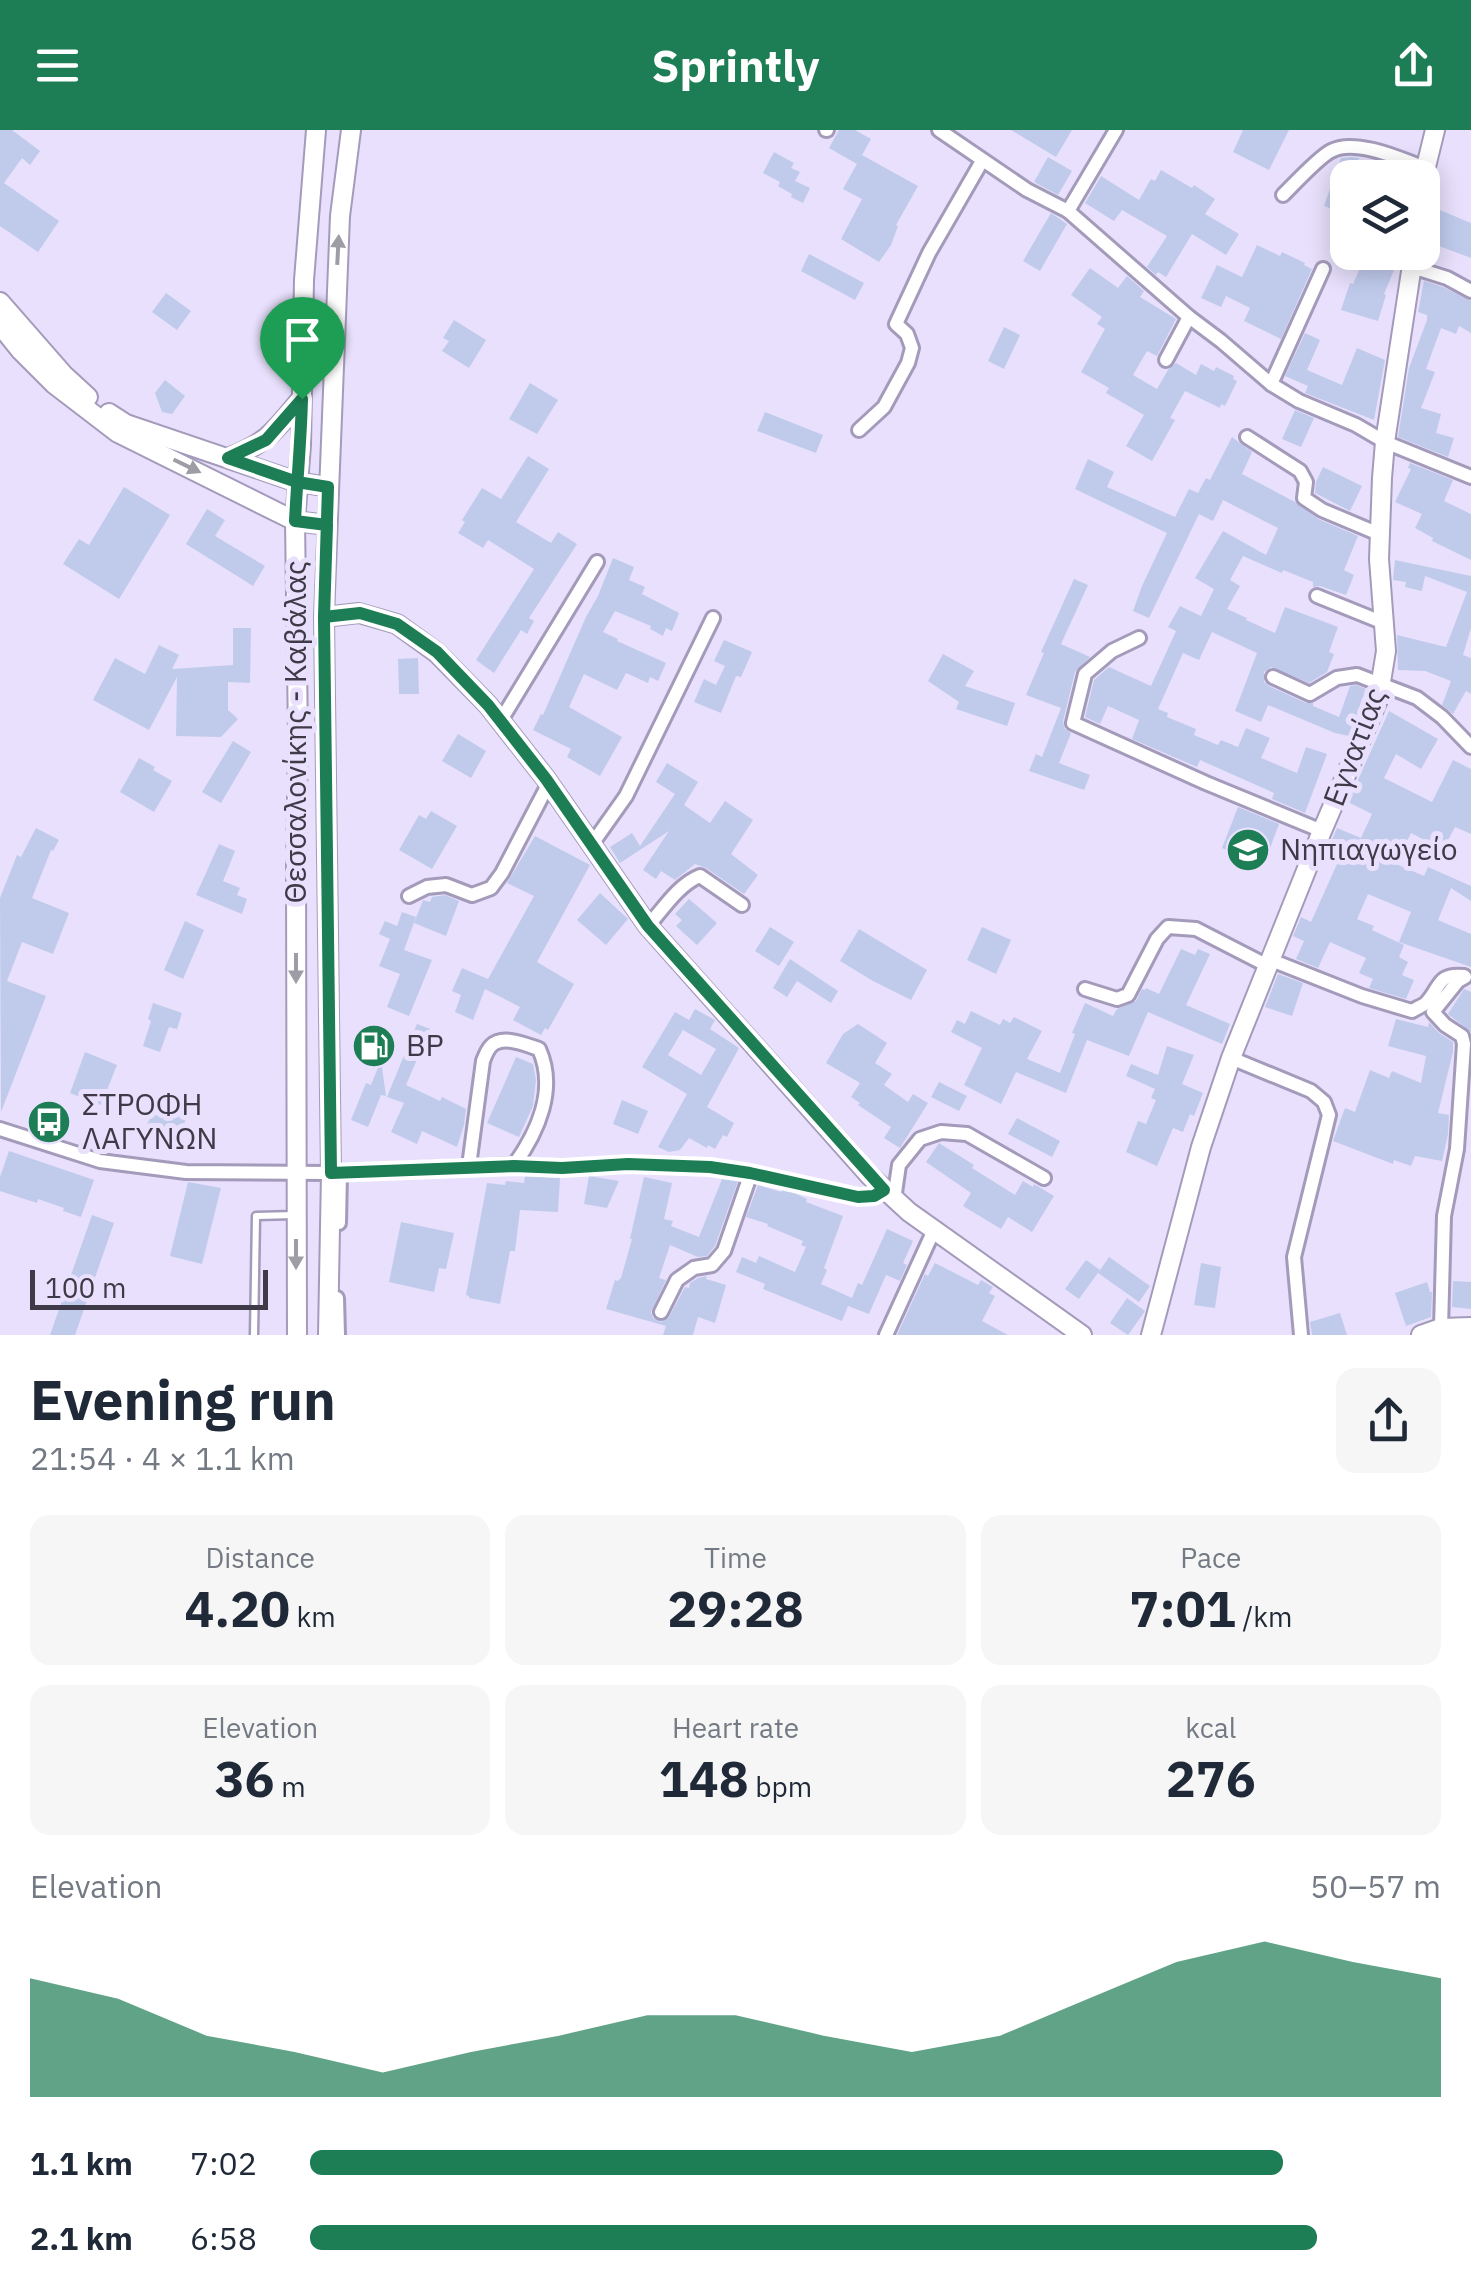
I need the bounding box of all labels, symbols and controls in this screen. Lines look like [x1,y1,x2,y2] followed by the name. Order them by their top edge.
[652,36,819,94] text: Sprintly
[30,38,85,93] icon: menu
[1386,38,1441,93] icon: share
[1330,160,1440,270] map controls
[1330,160,1440,270] button: layers
[330,233,346,265] one-way arrow
[260,297,345,400] pin
[275,312,330,367] icon: arrive
[173,458,202,475] one-way arrow
[275,560,314,904] street label: Θεσσαλονίκης - Καβάλας
[1313,682,1394,811] street label: Εγνατίας
[1225,827,1271,873] school or university icon: Νηπιαγωγείο
[1280,829,1458,868] place label: Νηπιαγωγείο
[288,953,304,985] one-way arrow
[351,1023,397,1069] fuel station icon: BP
[406,1025,444,1064] place label: BP
[82,1084,217,1157] place label: ΣΤΡΟΦΗ ΛΑΓΥΝΩΝ
[26,1099,72,1145] bus stop icon: ΣΤΡΟΦΗ ΛΑΓΥΝΩΝ
[289,1239,305,1271] one-way arrow
[30,1265,268,1310] scale bar
[45,1269,126,1306] text: 100 m
[30,1364,336,1435] text: Evening run
[1336,1368,1441,1473] button: share
[30,1437,295,1479] text: 21:54 · 4 × 1.1 km
[206,1539,315,1576] text: Distance
[704,1539,767,1576] text: Time
[1180,1539,1241,1576] text: Pace
[185,1576,290,1641] text: 4.20
[667,1576,804,1641] text: 29:28
[1129,1576,1236,1641] text: 7:01
[290,1598,336,1635] text: km
[1236,1598,1292,1635] text: /km
[202,1709,318,1746] text: Elevation
[672,1709,799,1746] text: Heart rate
[1185,1709,1236,1746] text: kcal
[215,1746,275,1811] text: 36
[659,1746,749,1811] text: 148
[1166,1746,1256,1811] text: 276
[275,1768,306,1805] text: m
[749,1768,812,1805] text: bpm
[30,1865,163,1907] text: Elevation
[1310,1865,1441,1907] text: 50–57 m
[30,2142,133,2184] text: 1.1 km
[190,2142,257,2184] text: 7:02
[30,2217,133,2259] text: 2.1 km
[190,2217,257,2259] text: 6:58

